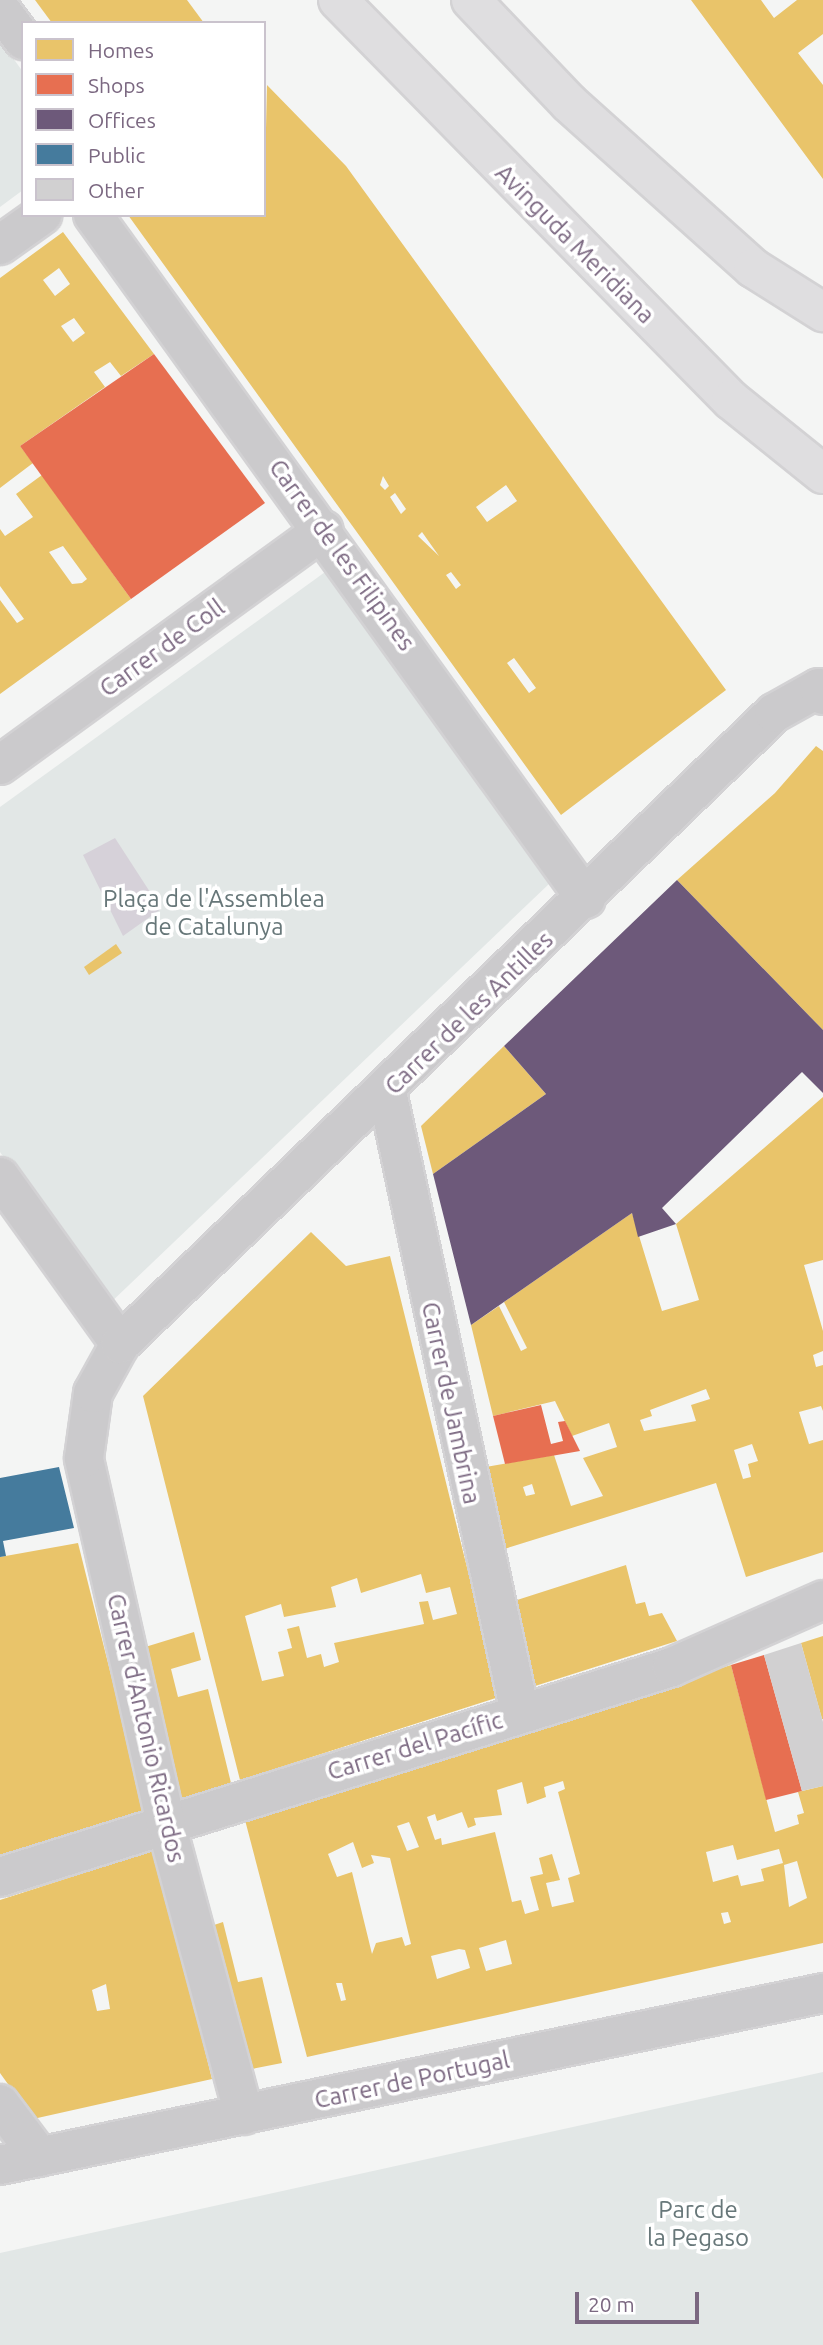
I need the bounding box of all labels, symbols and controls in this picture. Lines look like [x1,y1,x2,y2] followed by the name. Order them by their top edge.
[21,21,266,217] legend
[88,38,154,62] text: Homes
[88,73,145,97] text: Shops
[88,108,156,132] text: Offices
[88,143,145,167] text: Public
[489,158,661,330] street label: Avinguda Meridiana
[88,178,144,202] text: Other
[263,454,421,656] street label: Carrer de les Filipines
[94,593,230,703] street label: Carrer de Coll
[103,885,325,941] park label: Plaça de l'Assemblea de Catalunya
[379,925,559,1101] street label: Carrer de les Antilles
[416,1299,486,1507] street label: Carrer de Jambrina
[101,1591,191,1865] street label: Carrer d'Antonio Ricardos
[324,1706,506,1786] street label: Carrer del Pacífic
[312,2045,512,2115] street label: Carrer de Portugal
[647,2196,749,2252] park label: Parc de la Pegaso
[578,2278,702,2322] scale bar
[588,2292,635,2316] text: 20 m

